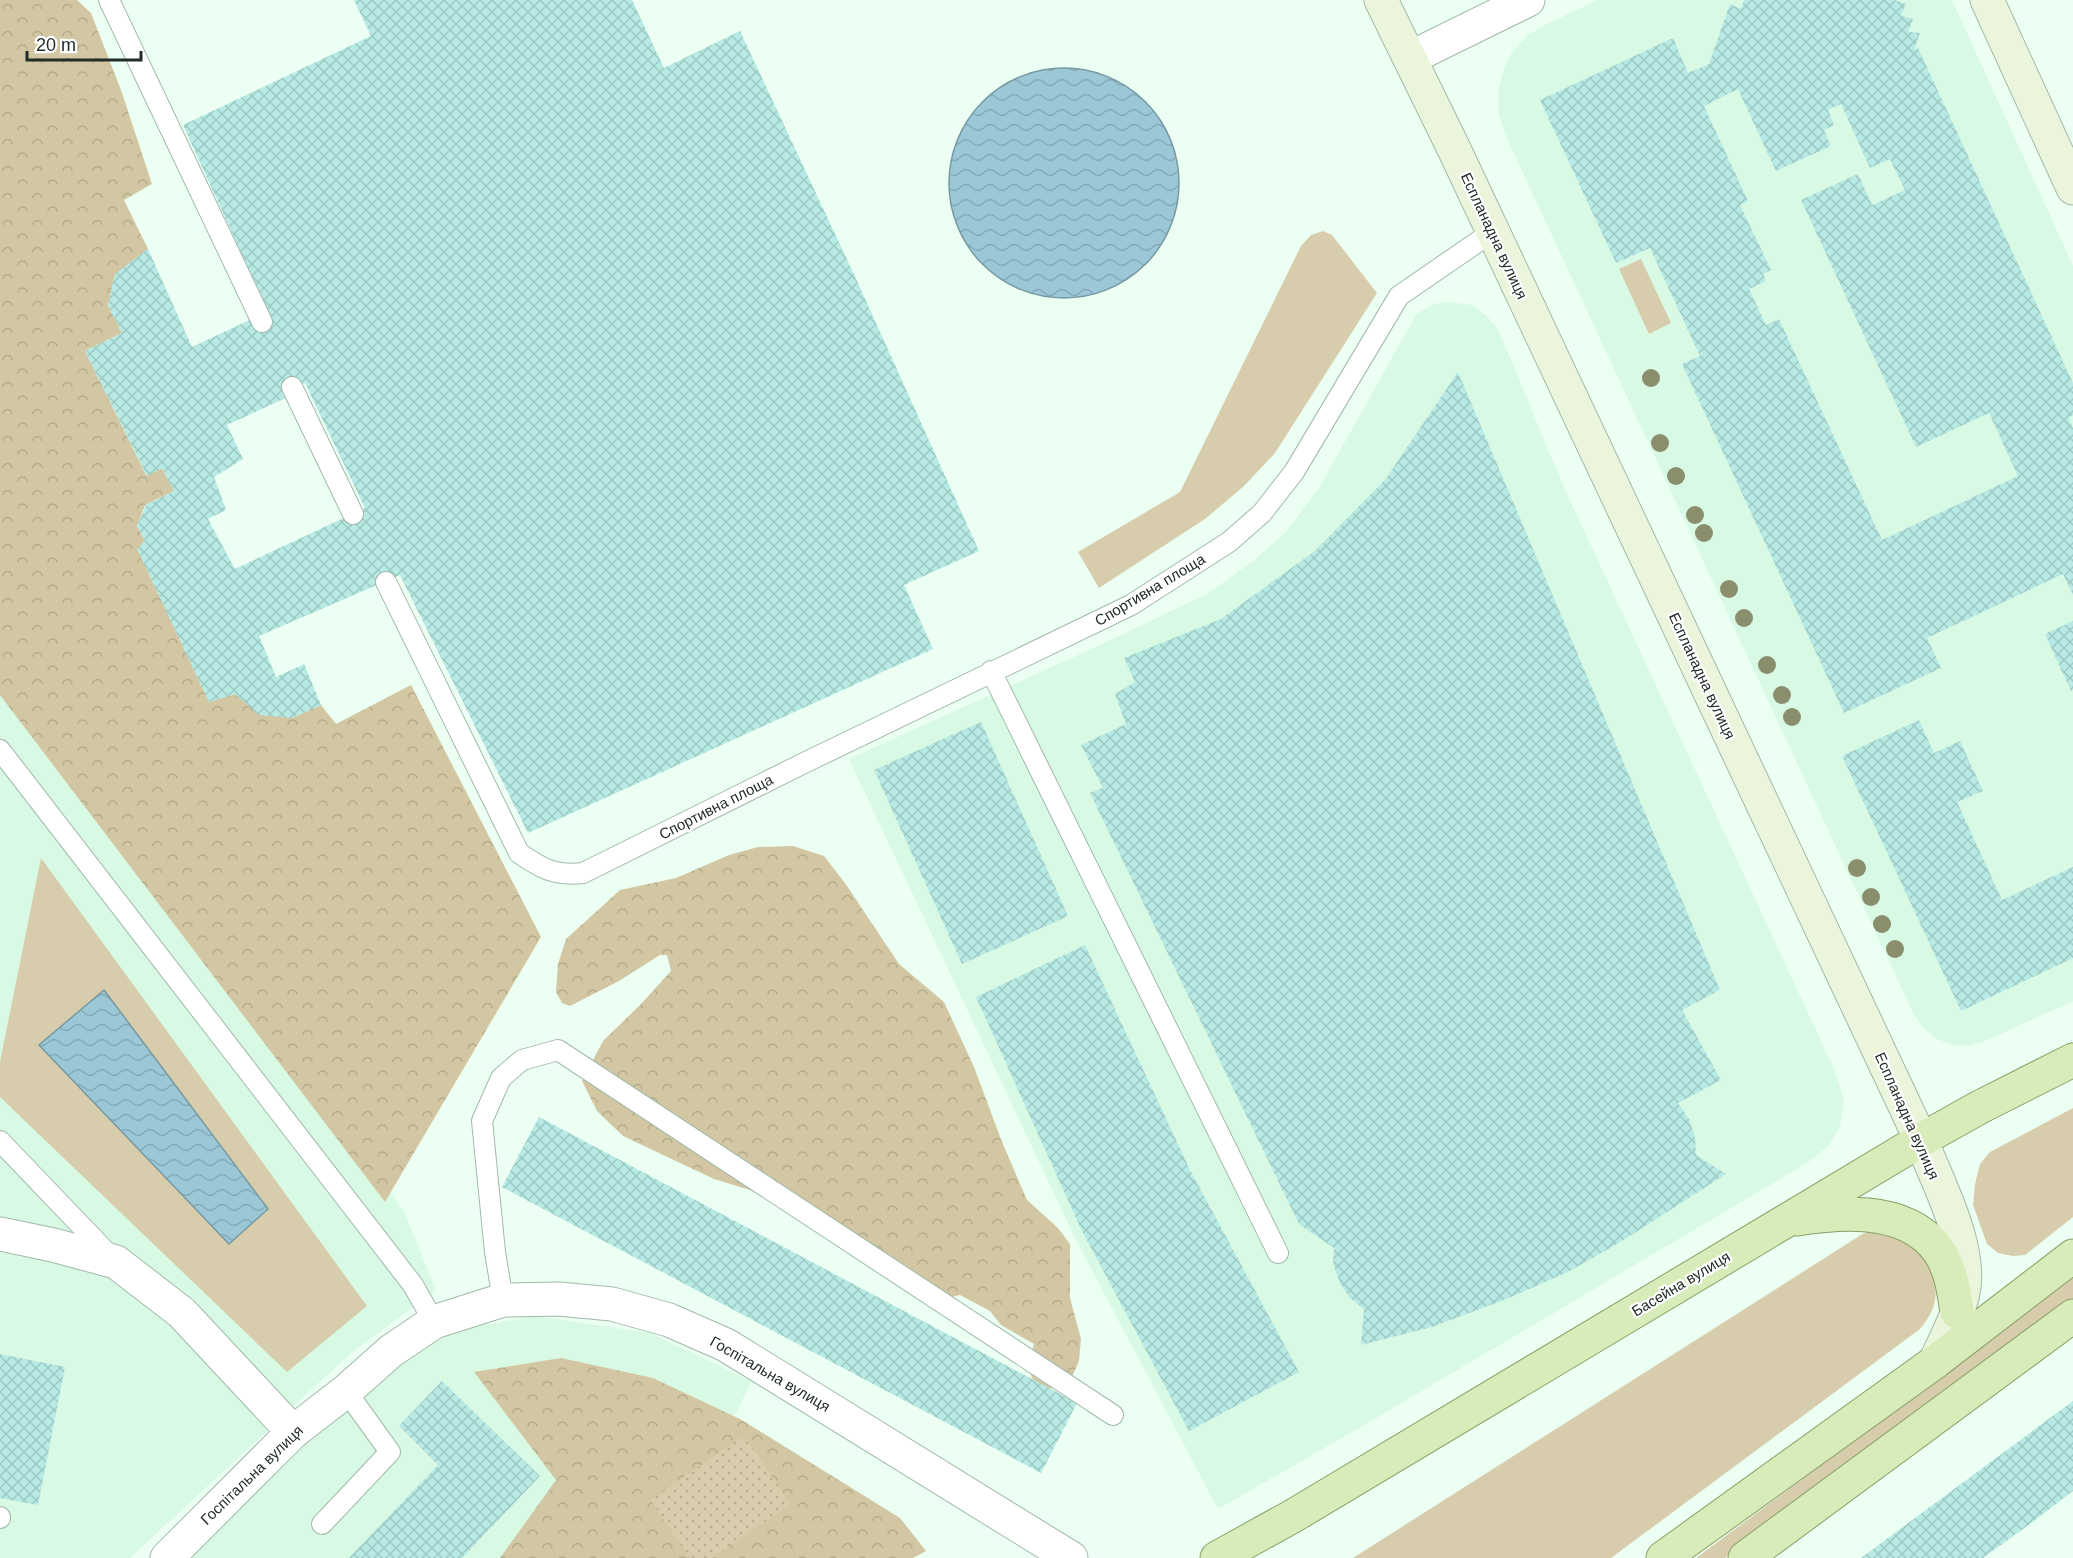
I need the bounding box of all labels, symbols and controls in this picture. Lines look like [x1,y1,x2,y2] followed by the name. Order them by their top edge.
[27,24,141,62] scale bar
[36,35,76,55] text: 20 m
[1458,170,1531,302] street label: Еспланадна вулиця
[1092,550,1208,629] street label: Спортивна площа
[1666,610,1739,742] street label: Еспланадна вулиця
[656,770,776,843] street label: Спортивна площа
[1872,1050,1943,1182] street label: Еспланадна вулиця
[1628,1247,1733,1320] street label: Басейна вулиця
[707,1332,833,1415] street label: Госпітальна вулиця
[197,1421,306,1528] street label: Госпітальна вулиця

